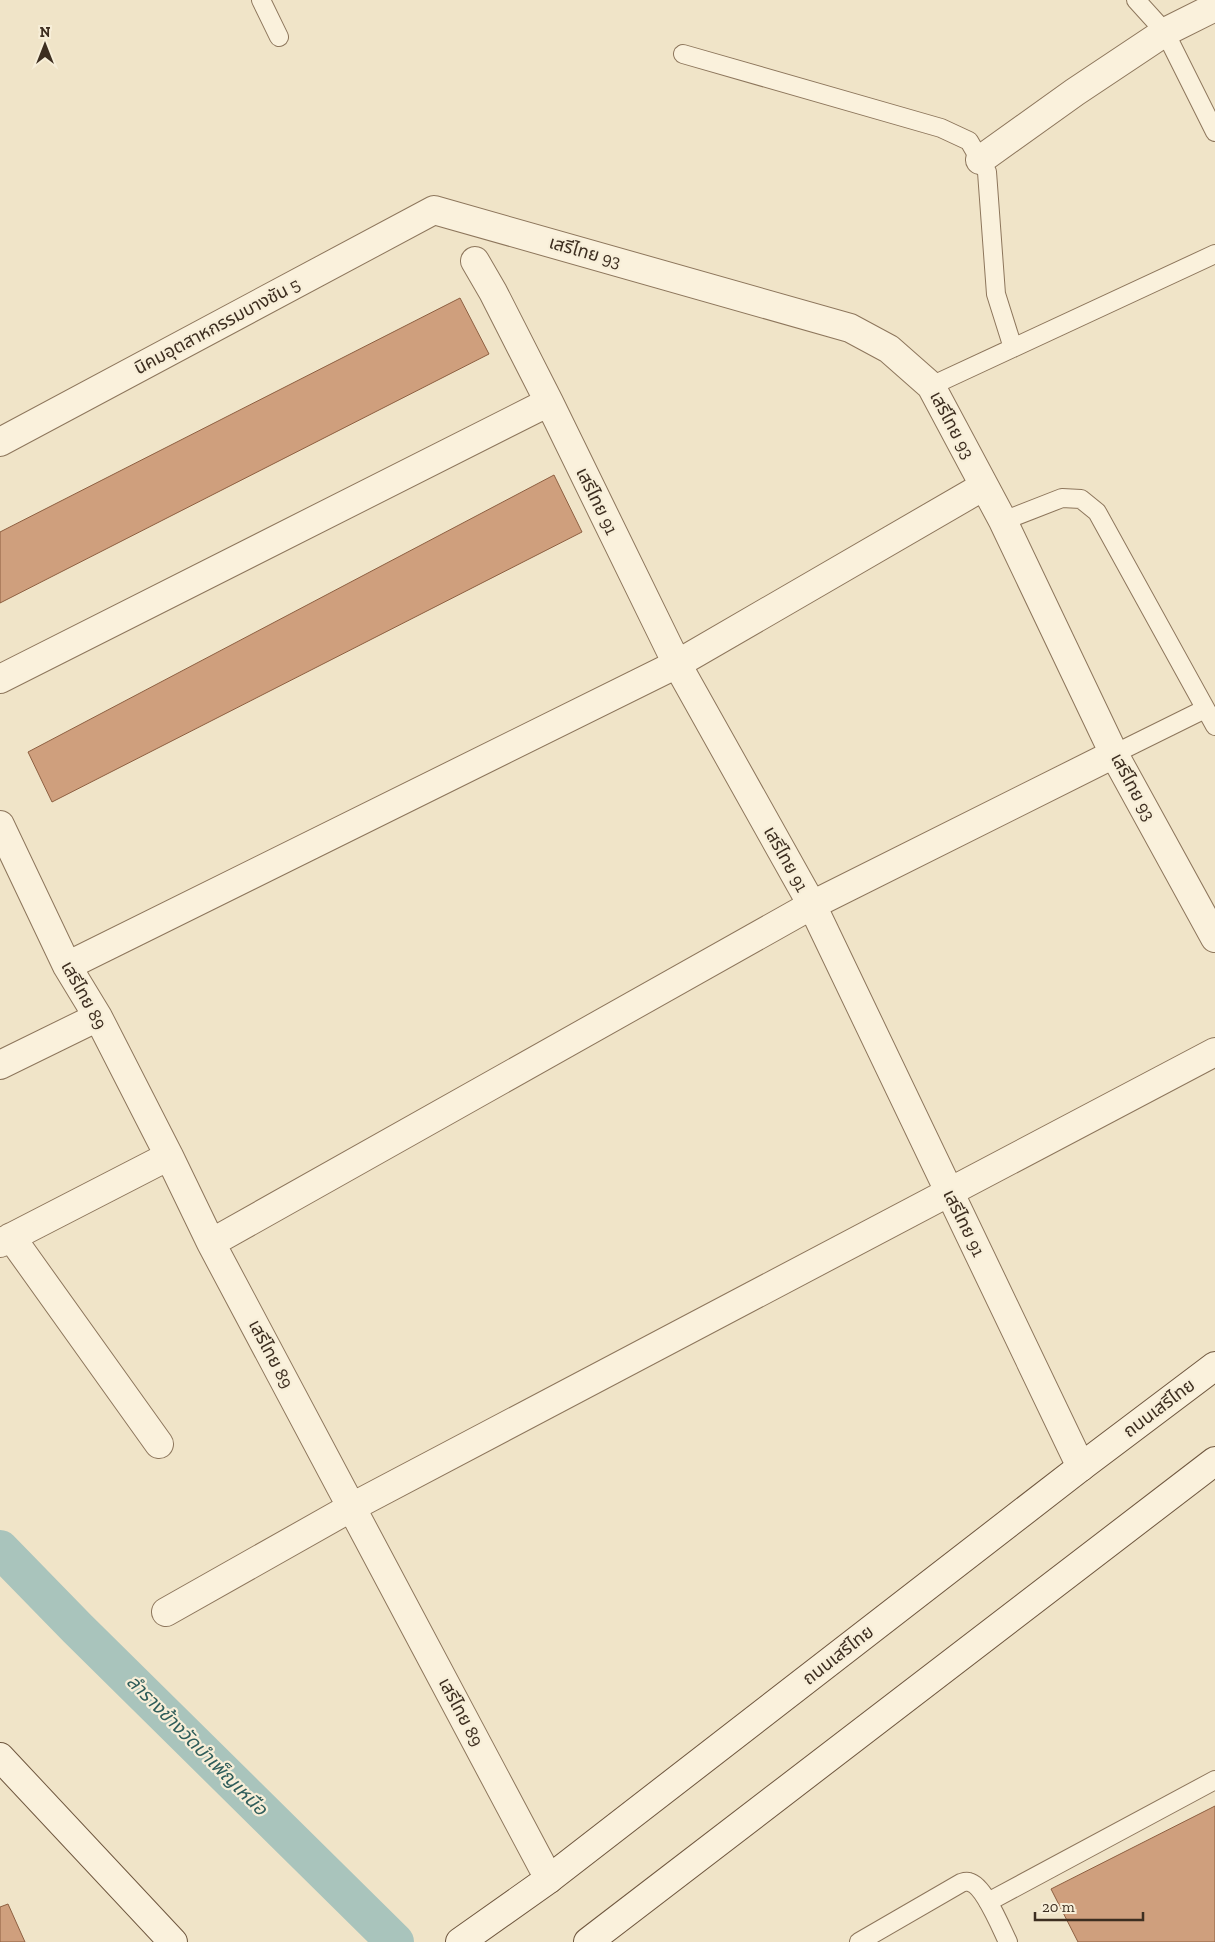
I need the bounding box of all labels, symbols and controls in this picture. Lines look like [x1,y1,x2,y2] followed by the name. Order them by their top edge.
[20,20,70,70] north arrow
[40,24,51,41] text: N
[546,231,624,273] street label: เสรีไทย 93
[130,273,304,379] street label: นิคมอุตสาหกรรมบางชัน 5
[925,387,979,463] street label: เสรีไทย 93
[571,464,623,538] street label: เสรีไทย 91
[1106,749,1160,825] street label: เสรีไทย 93
[759,822,813,896] street label: เสรีไทย 91
[56,957,112,1033] street label: เสรีไทย 89
[938,1186,990,1260] street label: เสรีไทย 91
[244,1316,298,1392] street label: เสรีไทย 89
[1119,1374,1199,1442] street label: ถนนเสรีไทย
[798,1620,878,1690] street label: ถนนเสรีไทย
[122,1670,273,1821] water label: ลำรางข้างวัดบำเพ็ญเหนือ
[434,1674,488,1750] street label: เสรีไทย 89
[1035,1890,1142,1922] scale bar
[1042,1898,1075,1916] text: 20 m

